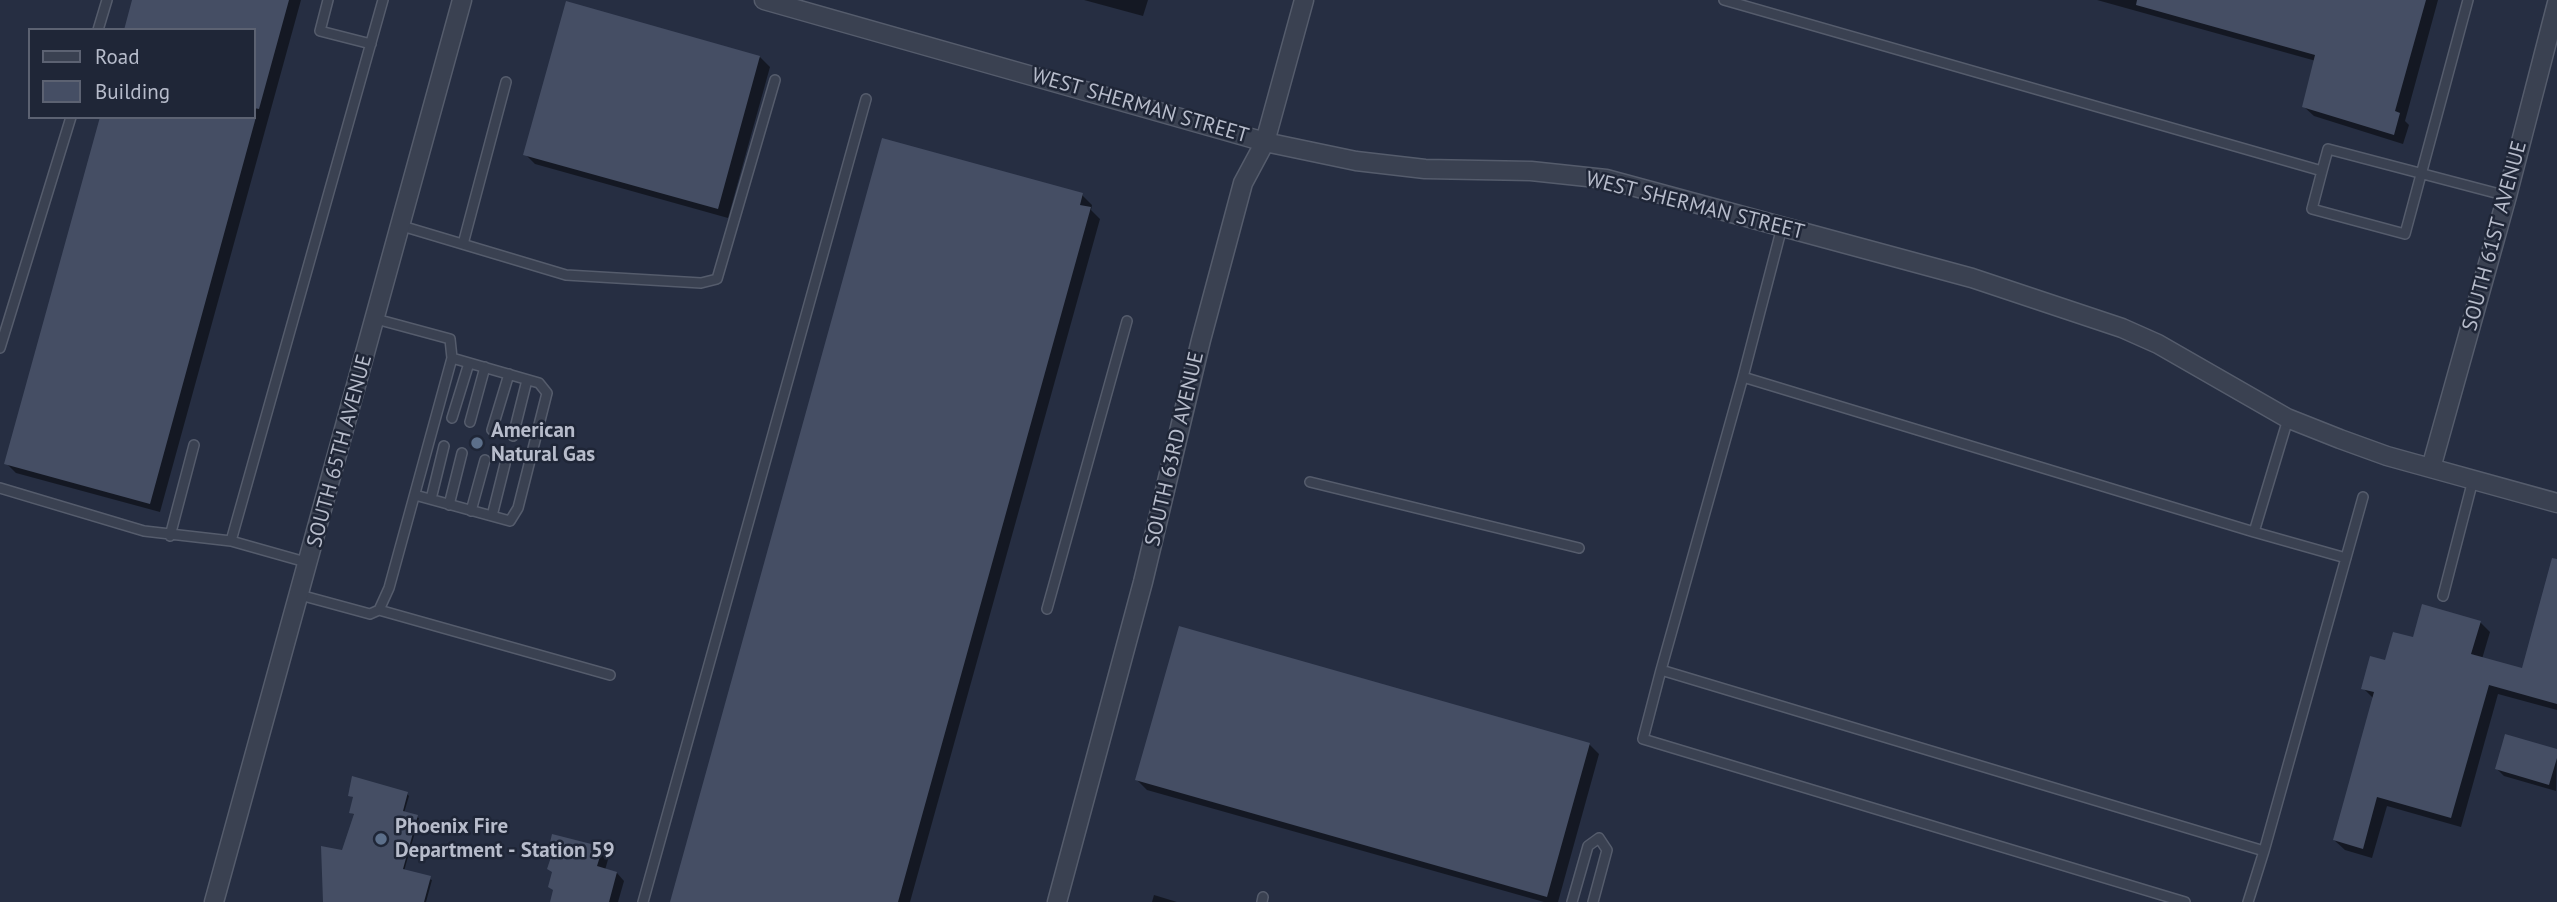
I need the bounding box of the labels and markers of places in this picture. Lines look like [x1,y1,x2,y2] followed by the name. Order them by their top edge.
[491,418,595,468] place label: American Natural Gas
[469,435,485,451] marker: American Natural Gas
[395,814,615,864] place label: Phoenix Fire Department - Station 59
[373,831,389,847] marker: Phoenix Fire Department - Station 59

